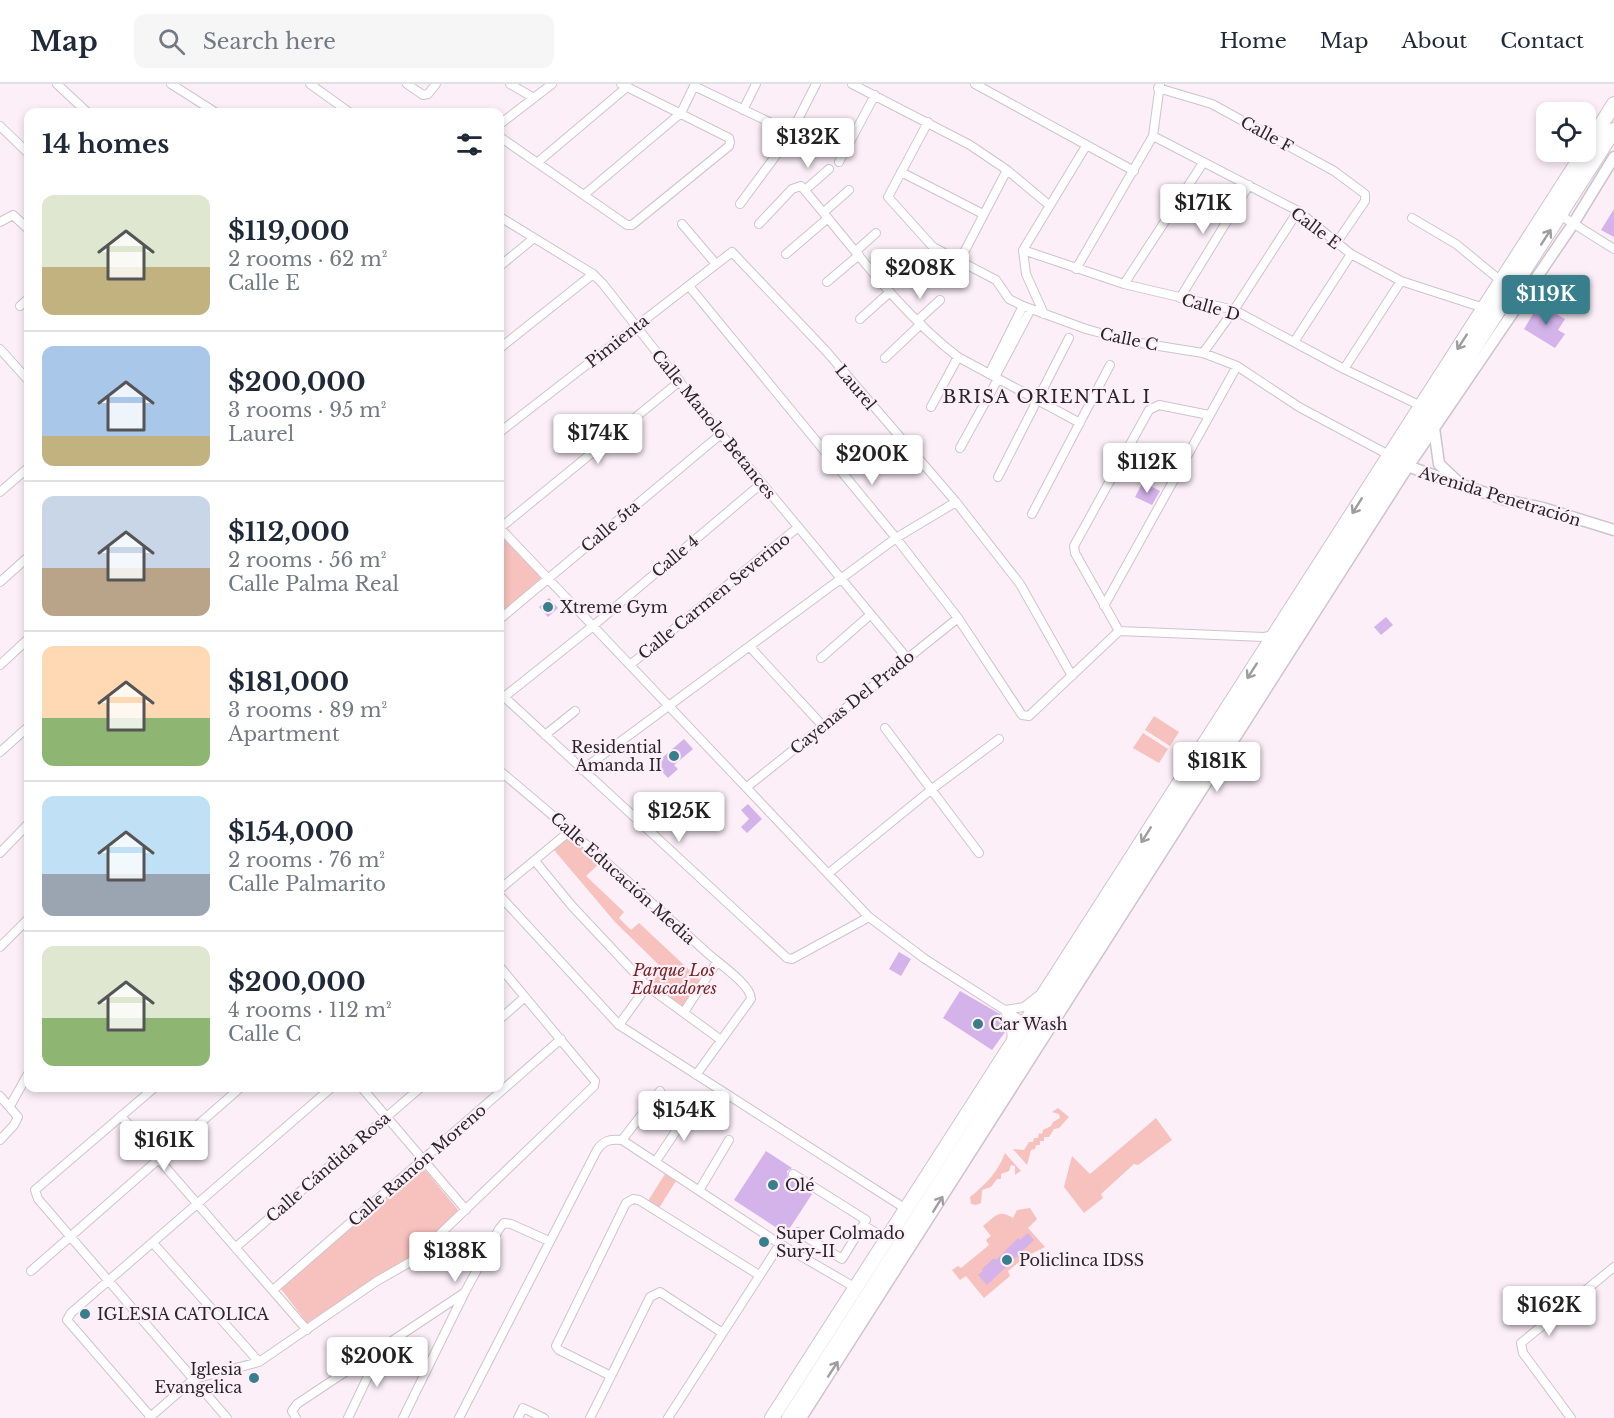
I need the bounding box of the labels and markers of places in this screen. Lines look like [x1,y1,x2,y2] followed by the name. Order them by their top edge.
[766,118,850,169] pin: $132K
[1161,184,1245,235] pin: $171K
[878,249,962,300] pin: $208K
[1504,275,1588,326] pin: $119K
[556,414,640,465] pin: $174K
[830,435,914,486] pin: $200K
[1105,443,1189,494] pin: $112K
[560,597,668,617] place label: Xtreme Gym
[541,600,555,614] marker: Xtreme Gym
[571,737,662,775] place label: Residential Amanda II
[1175,742,1259,793] pin: $181K
[667,749,681,763] marker: Residential Amanda II
[637,792,721,843] pin: $125K
[990,1014,1067,1034] place label: Car Wash
[971,1017,985,1031] marker: Car Wash
[642,1091,726,1142] pin: $154K
[122,1121,206,1172] pin: $161K
[785,1175,814,1195] place label: Olé
[766,1178,780,1192] marker: Olé
[776,1223,905,1261] place label: Super Colmado Sury-II
[413,1232,497,1283] pin: $138K
[757,1235,771,1249] marker: Super Colmado Sury-II
[1019,1250,1144,1270] place label: Policlinca IDSS
[1000,1253,1014,1267] marker: Policlinca IDSS
[1507,1286,1591,1337] pin: $162K
[97,1304,269,1324] place label: IGLESIA CATOLICA
[78,1307,92,1321] marker: IGLESIA CATOLICA
[335,1337,419,1388] pin: $200K
[154,1359,242,1397] place label: Iglesia Evangelica
[247,1371,261,1385] marker: Iglesia Evangelica

